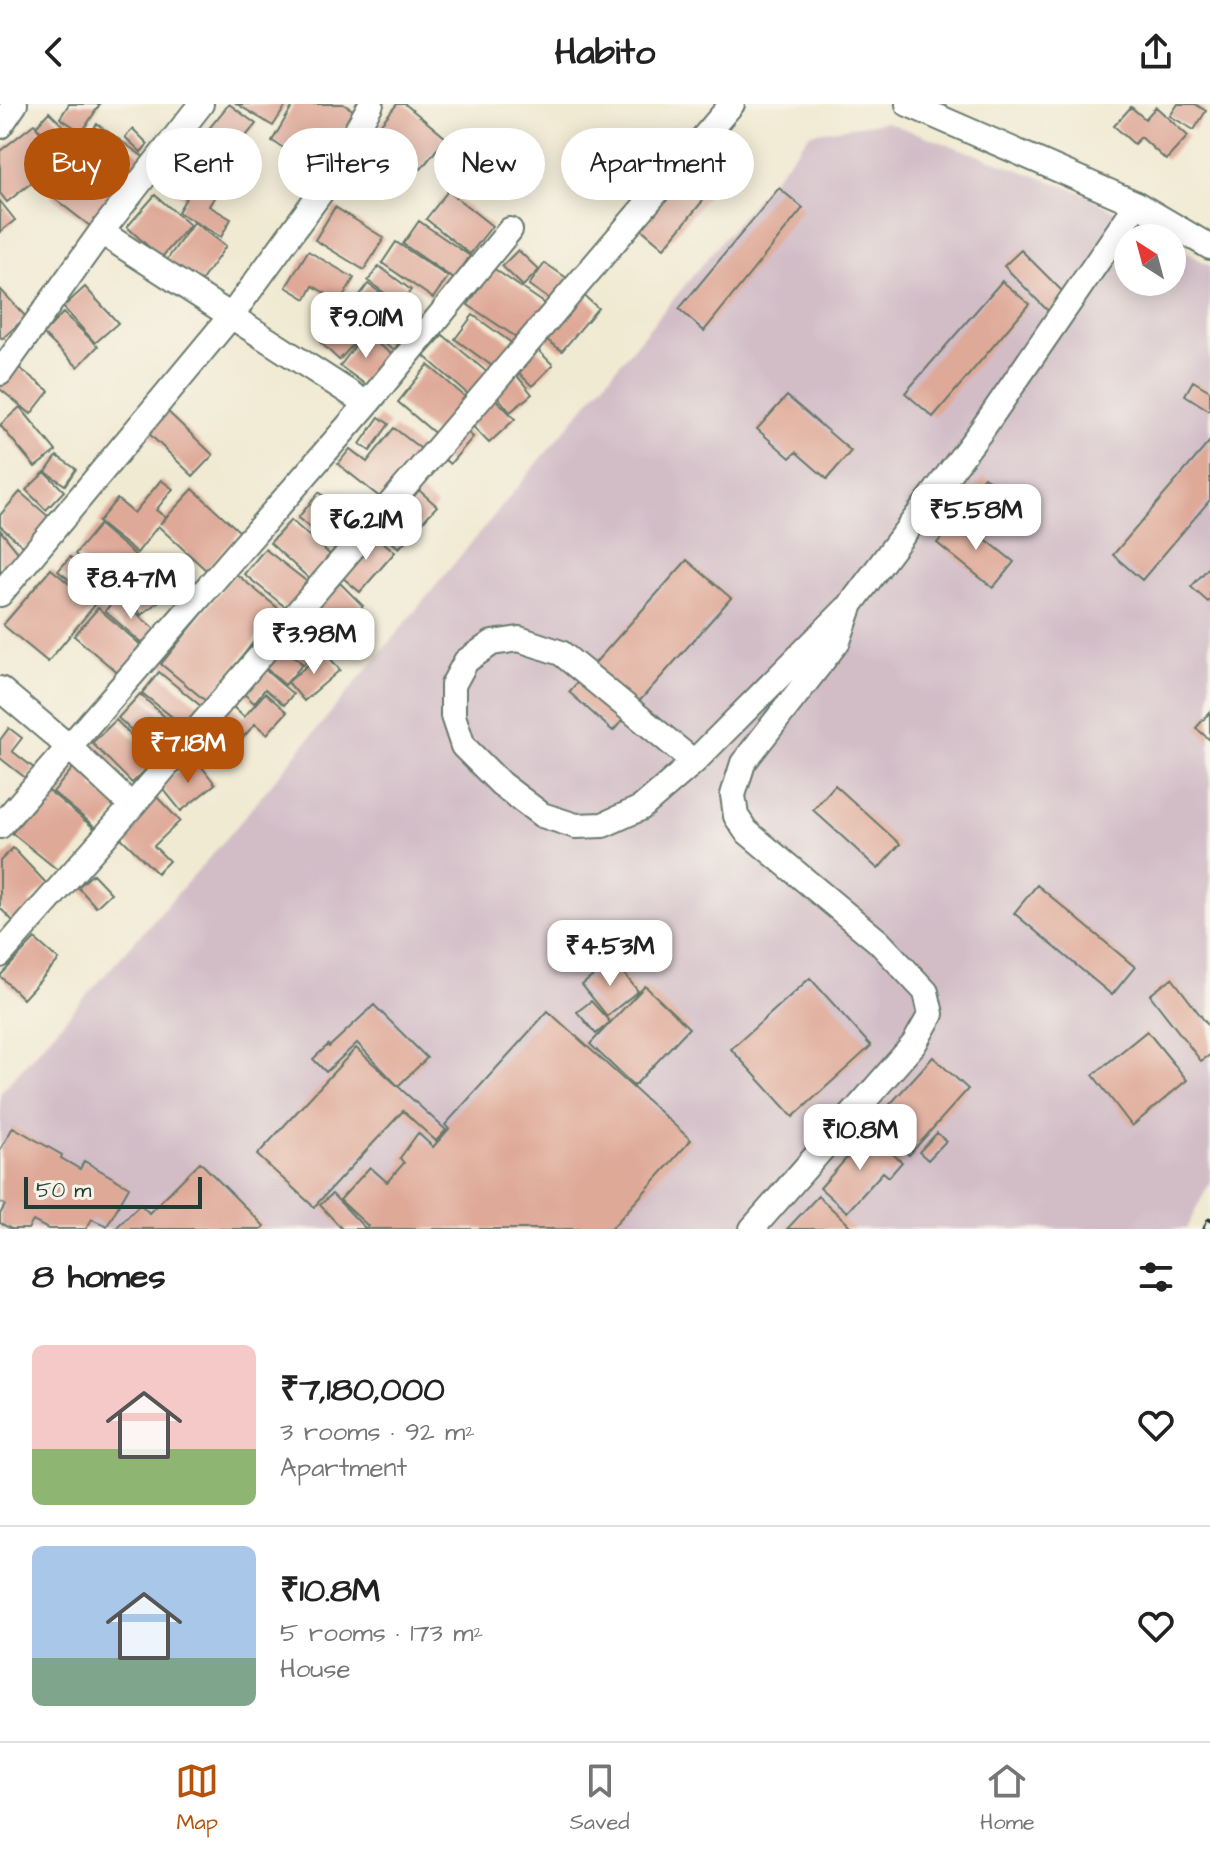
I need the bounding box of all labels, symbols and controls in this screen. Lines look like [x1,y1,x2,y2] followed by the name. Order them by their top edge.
[555,27,655,78] text: Habito
[32,30,76,74] icon: back
[1134,30,1178,74] icon: share
[24,128,130,200] chip: Buy
[146,128,262,200] chip: Rent
[278,128,418,200] chip: Filters
[434,128,545,200] chip: New
[561,128,754,200] chip: Apartment
[1114,224,1186,296] north arrow
[1114,224,1186,296] map controls
[301,292,431,360] pin: ₹9.01M
[329,300,403,336] text: ₹9.01M
[911,484,1041,552] pin: ₹5.58M
[929,492,1023,528] text: ₹5.58M
[301,494,431,562] pin: ₹6.21M
[329,502,403,538] text: ₹6.21M
[66,553,196,621] pin: ₹8.47M
[86,561,176,597] text: ₹8.47M
[249,608,379,676] pin: ₹3.98M
[272,616,356,652] text: ₹3.98M
[123,717,253,785] pin: ₹7.18M
[150,725,226,761] text: ₹7.18M
[545,920,675,988] pin: ₹4.53M
[565,928,655,964] text: ₹4.53M
[795,1104,925,1172] pin: ₹10.8M
[822,1112,898,1148] text: ₹10.8M
[24,1173,202,1209] scale bar
[36,1175,91,1206] text: 50 m
[32,1253,166,1301] text: 8 homes
[1134,1255,1178,1299] icon: filters
[280,1366,445,1414] text: ₹7,180,000
[96,1377,192,1473] icon: home
[1134,1403,1178,1447] icon: heart
[280,1414,475,1450] text: 3 rooms · 92 m²
[280,1450,407,1486] text: Apartment
[280,1567,380,1615] text: ₹10.8M
[96,1578,192,1674] icon: home
[1134,1604,1178,1648] icon: heart
[280,1615,483,1651] text: 5 rooms · 173 m²
[280,1651,351,1687] text: House
[175,1759,219,1838] tab: Map
[570,1759,630,1838] tab: Saved
[980,1759,1035,1838] tab: Home

